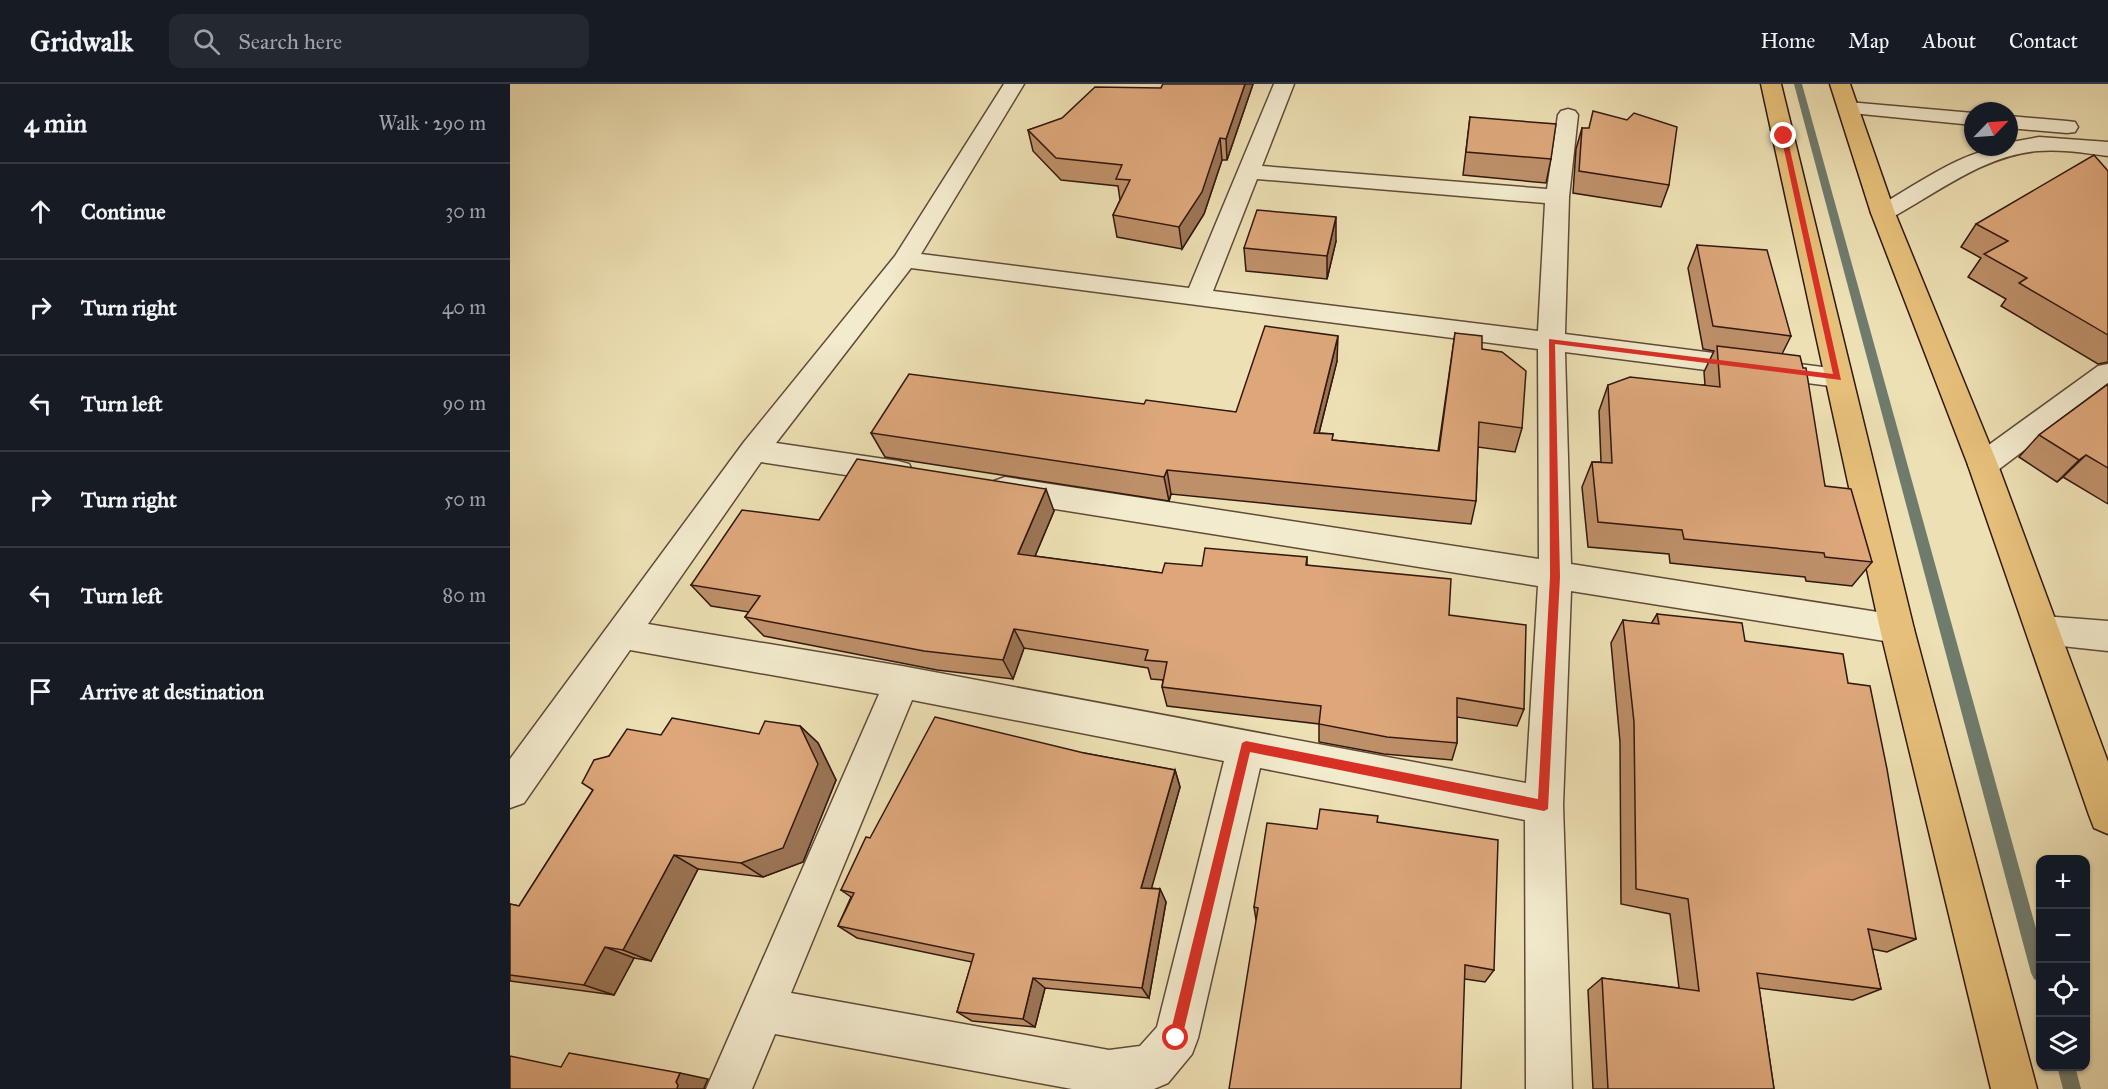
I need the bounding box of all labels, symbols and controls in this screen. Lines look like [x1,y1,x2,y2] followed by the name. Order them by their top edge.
[169,14,589,68] search box
[30,24,133,59] text: Gridwalk
[190,25,223,58] icon: search
[238,28,342,55] text: Search here
[1760,28,1815,54] text: Home
[1848,28,1889,54] text: Map
[1922,28,1976,54] text: About
[2009,28,2078,54] text: Contact
[1964,102,2018,156] north arrow
[24,107,87,139] text: 4 min
[378,111,486,135] text: Walk · 290 m
[1770,122,1796,148] route end
[24,195,57,228] icon: ahead
[81,198,166,225] text: Continue
[445,199,486,223] text: 30 m
[24,291,57,324] icon: right
[81,294,177,321] text: Turn right
[442,295,486,319] text: 40 m
[24,387,57,420] icon: left
[81,390,163,417] text: Turn left
[443,391,486,415] text: 90 m
[24,483,57,516] icon: right
[81,486,177,513] text: Turn right
[444,487,486,511] text: 50 m
[24,579,57,612] icon: left
[81,582,163,609] text: Turn left
[443,583,486,607] text: 80 m
[24,675,57,708] icon: arrive
[81,678,264,705] text: Arrive at destination
[2036,855,2090,1071] map controls
[2036,855,2090,909] button: +
[2036,909,2090,963] button: −
[2036,963,2090,1017] button: locate
[2036,1017,2090,1071] button: layers
[1162,1024,1188,1050] route start

